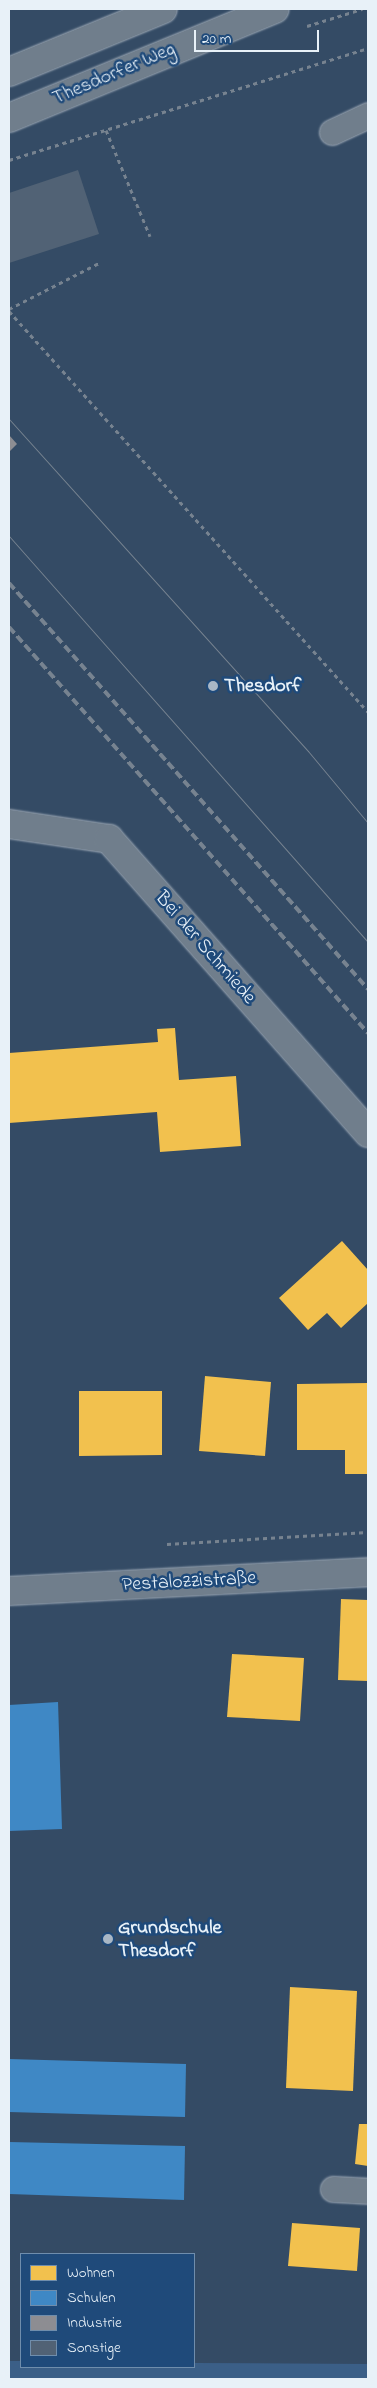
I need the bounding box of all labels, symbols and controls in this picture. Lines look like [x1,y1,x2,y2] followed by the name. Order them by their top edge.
[197,20,322,52] scale bar
[202,28,231,50] text: 20 m
[49,37,179,111] street label: Thesdorfer Weg
[224,674,301,698] place label: Thesdorf
[206,679,220,693] marker: Thesdorf
[149,887,261,1009] street label: Bei der Schmiede
[121,1566,257,1598] street label: Pestalozzistraße
[118,1916,221,1963] place label: Grundschule Thesdorf
[102,1933,114,1945] marker: Grundschule Thesdorf
[20,2253,195,2368] legend
[67,2262,115,2284] text: Wohnen
[67,2287,116,2309] text: Schulen
[67,2312,122,2334] text: Industrie
[67,2337,121,2359] text: Sonstige

